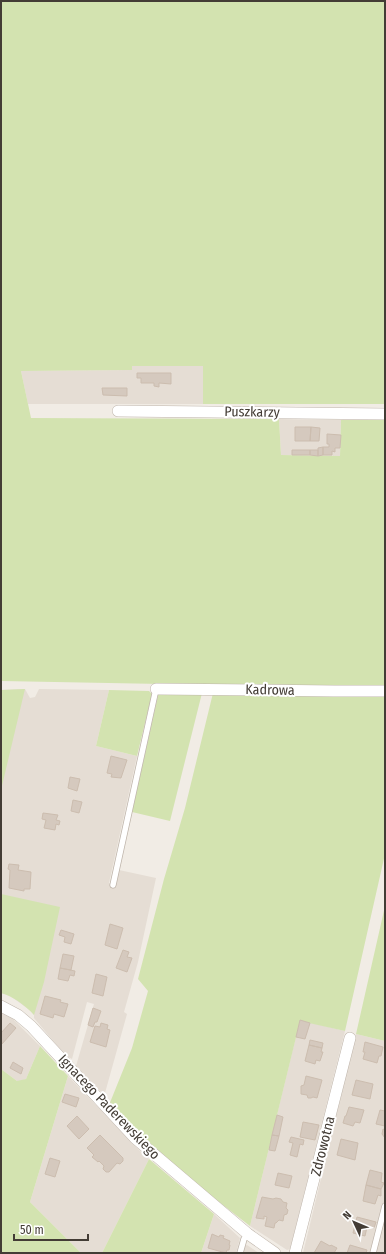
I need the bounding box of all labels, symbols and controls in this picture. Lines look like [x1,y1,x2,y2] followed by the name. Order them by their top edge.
[224,403,281,421] street label: Puszkarzy
[245,681,295,699] street label: Kadrowa
[55,1051,163,1163] street label: Ignacego Paderewskiego
[307,1114,339,1178] street label: Zdrowotna
[334,1202,374,1242] north arrow
[340,1209,354,1222] text: N
[14,1216,88,1242] scale bar
[20,1223,44,1237] text: 50 m

